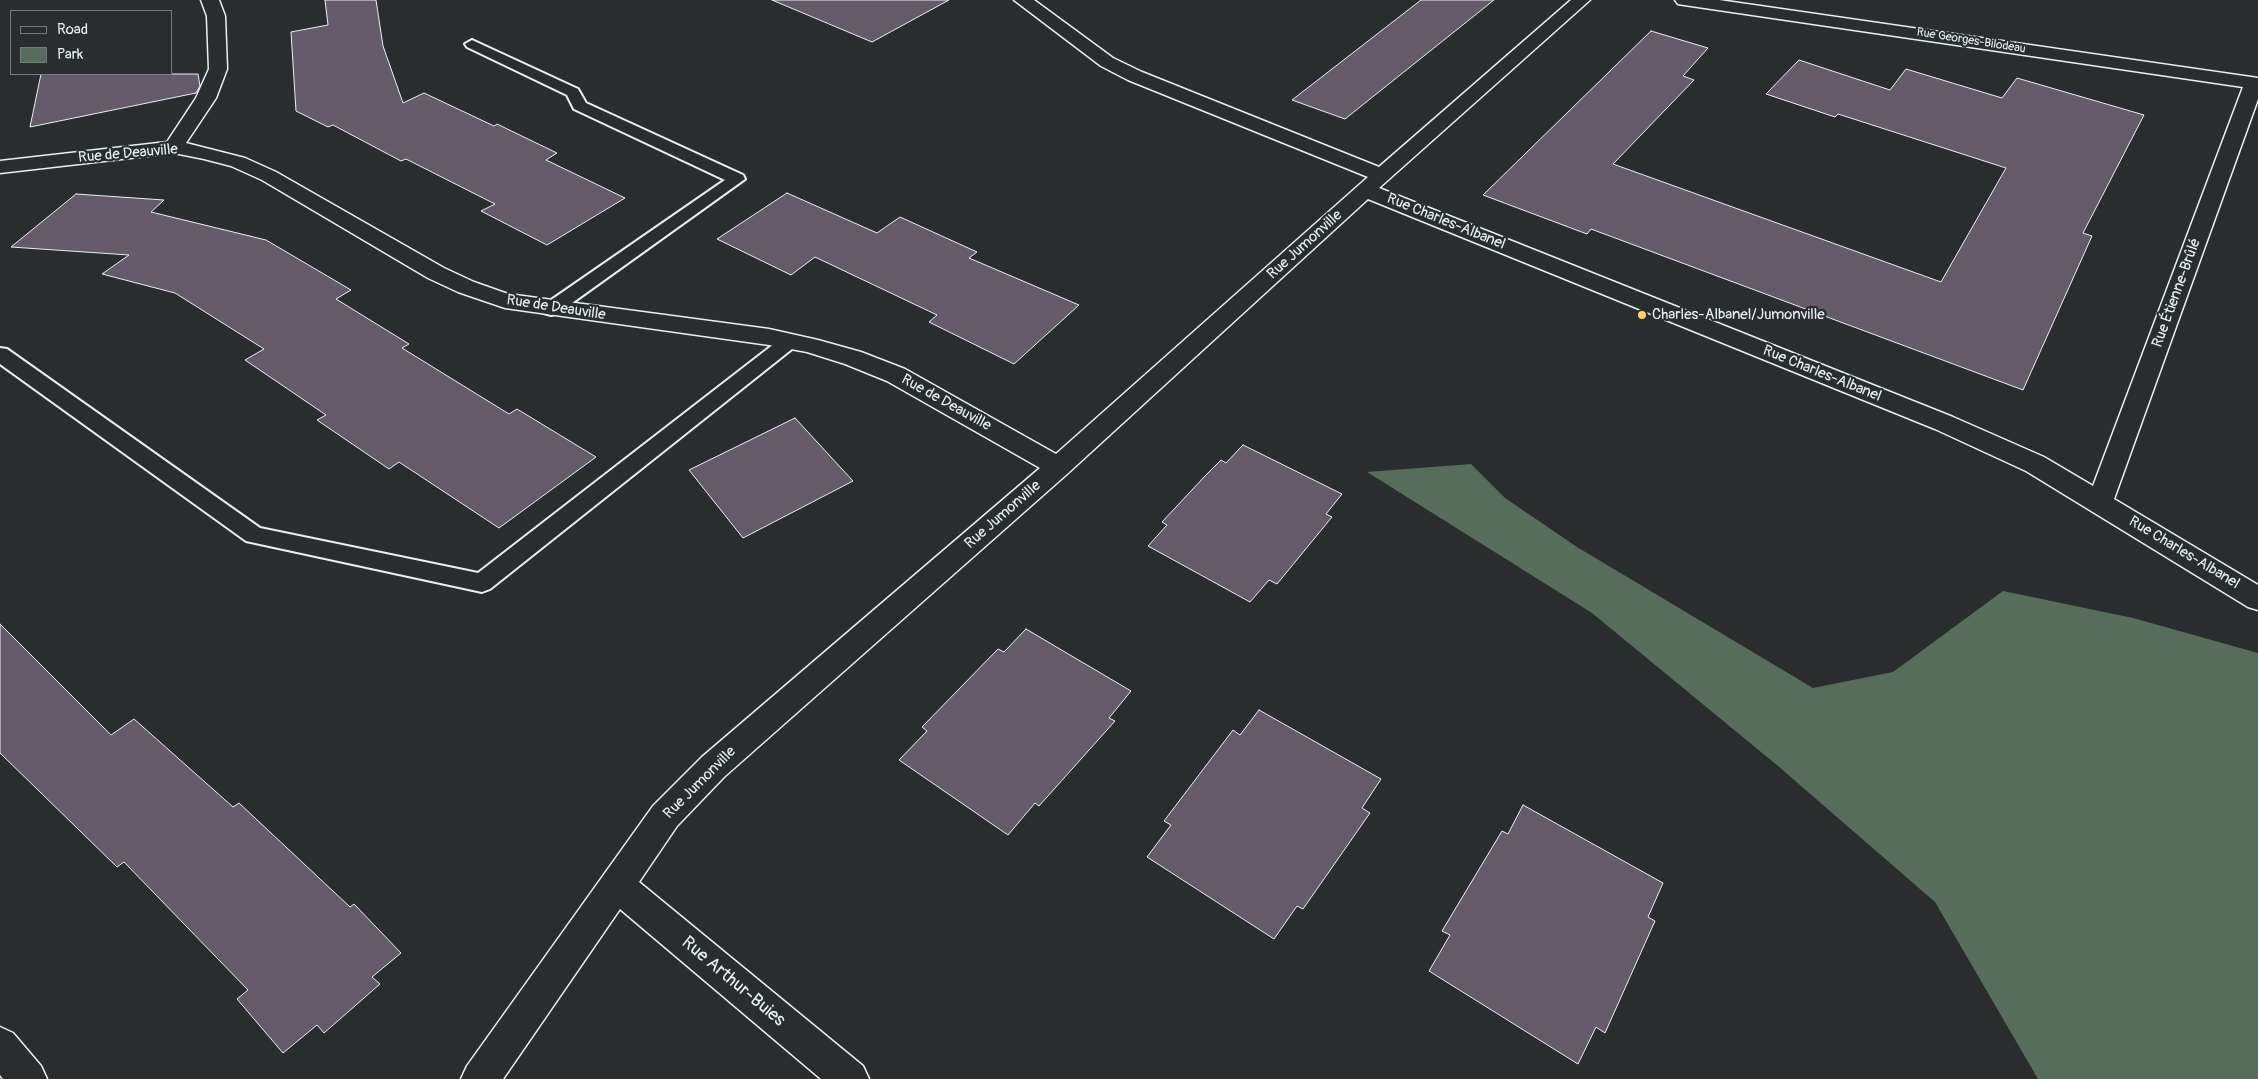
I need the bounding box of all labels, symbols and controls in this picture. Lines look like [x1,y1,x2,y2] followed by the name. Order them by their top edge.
[10,10,172,75] legend
[57,20,88,39] text: Road
[1916,25,2026,57] street label: Rue Georges-Bilodeau
[57,45,83,64] text: Park
[77,141,179,167] street label: Rue de Deauville
[1384,190,1508,254] street label: Rue Charles-Albanel
[1264,207,1346,283] street label: Rue Jumonville
[2149,236,2205,350] street label: Rue Étienne-Brûlé
[505,291,607,325] street label: Rue de Deauville
[1652,306,1825,324] place label: Charles-Albanel/Jumonville
[1636,309,1648,321] marker: Charles-Albanel/Jumonville
[1760,342,1884,406] street label: Rue Charles-Albanel
[898,371,994,435] street label: Rue de Deauville
[961,477,1045,553] street label: Rue Jumonville
[2125,513,2243,593] street label: Rue Charles-Albanel
[660,743,740,823] street label: Rue Jumonville
[677,932,789,1032] street label: Rue Arthur-Buies

